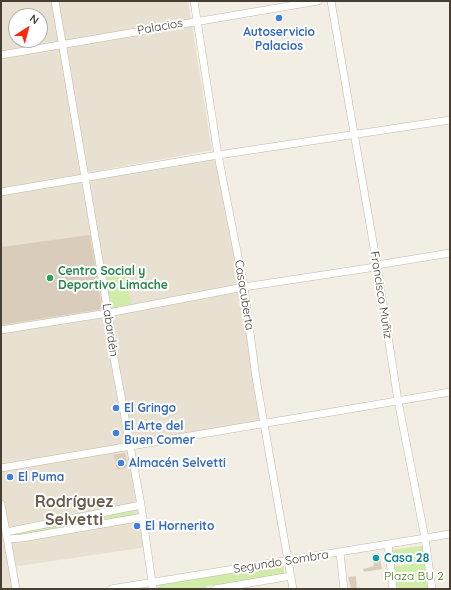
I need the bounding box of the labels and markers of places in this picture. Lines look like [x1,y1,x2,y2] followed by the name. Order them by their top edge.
[274,13,284,23] marker: Autoservicio Palacios
[243,25,315,53] place label: Autoservicio Palacios
[58,264,168,292] place label: Centro Social y Deportivo Limache
[45,273,55,283] marker: Centro Social y Deportivo Limache
[124,401,176,415] place label: El Gringo
[111,403,121,413] marker: El Gringo
[124,419,195,447] place label: El Arte del Buen Comer
[111,428,121,438] marker: El Arte del Buen Comer
[129,456,226,470] place label: Almacén Selvetti
[116,458,126,468] marker: Almacén Selvetti
[18,470,64,484] place label: El Puma
[5,472,15,482] marker: El Puma
[145,519,214,533] place label: El Hornerito
[132,521,142,531] marker: El Hornerito
[384,551,429,565] place label: Casa 28
[371,553,381,563] marker: Casa 28

